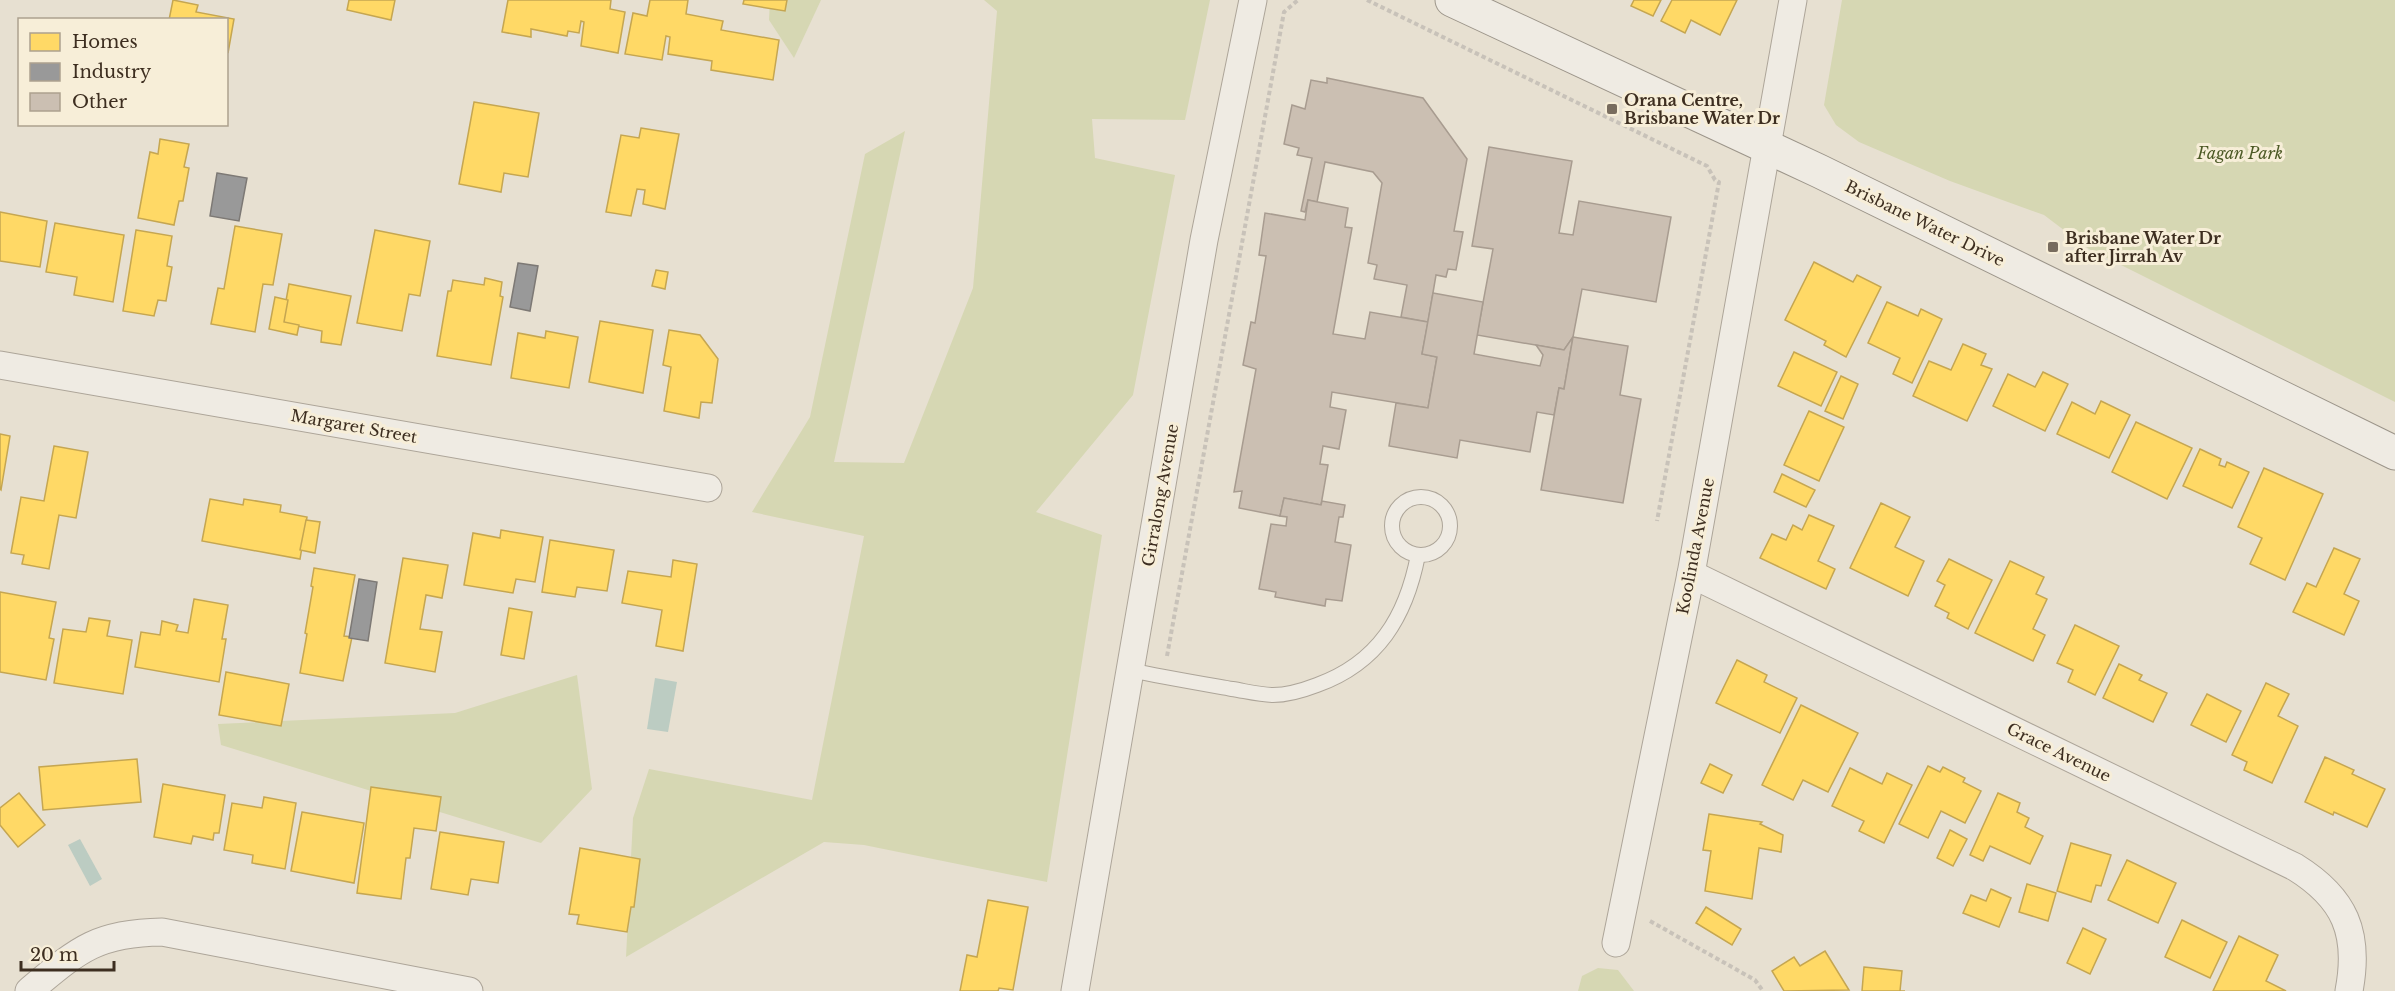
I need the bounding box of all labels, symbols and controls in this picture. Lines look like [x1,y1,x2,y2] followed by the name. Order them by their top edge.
[18,18,228,126] legend
[72,31,138,53] text: Homes
[72,61,152,83] text: Industry
[1624,90,1780,128] place label: Orana Centre, Brisbane Water Dr
[72,91,128,113] text: Other
[1605,102,1619,116] marker: Orana Centre, Brisbane Water Dr
[2196,143,2283,163] park label: Fagan Park
[1842,176,2008,270] street label: Brisbane Water Drive
[2065,228,2221,266] place label: Brisbane Water Dr after Jirrah Av
[2046,240,2060,254] marker: Brisbane Water Dr after Jirrah Av
[289,405,419,447] street label: Margaret Street
[1138,422,1182,568] street label: Girralong Avenue
[1672,476,1718,616] street label: Koolinda Avenue
[2004,718,2114,786] street label: Grace Avenue
[21,934,114,972] scale bar
[30,944,78,966] text: 20 m

